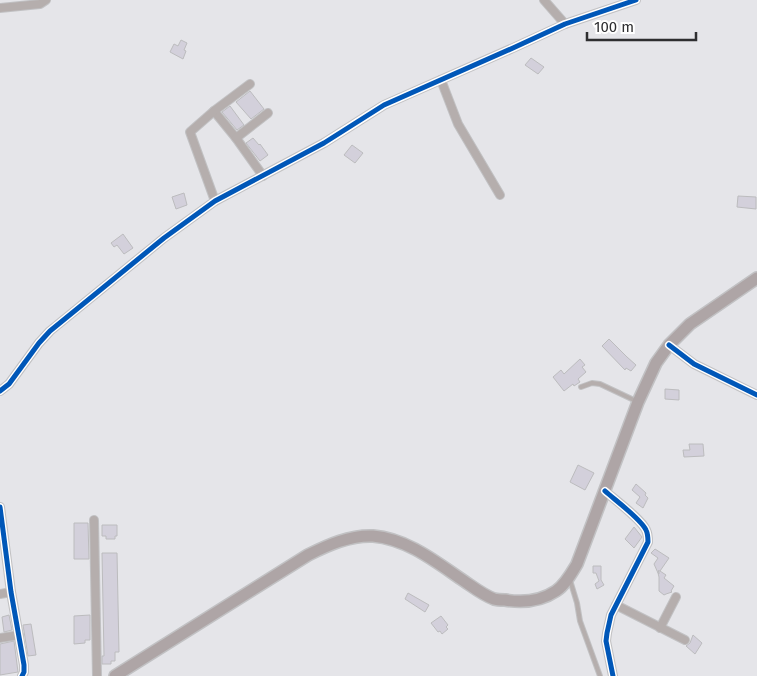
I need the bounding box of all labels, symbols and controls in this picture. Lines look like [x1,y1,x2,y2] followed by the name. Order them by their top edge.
[587,10,696,42] scale bar
[594,18,634,36] text: 100 m

